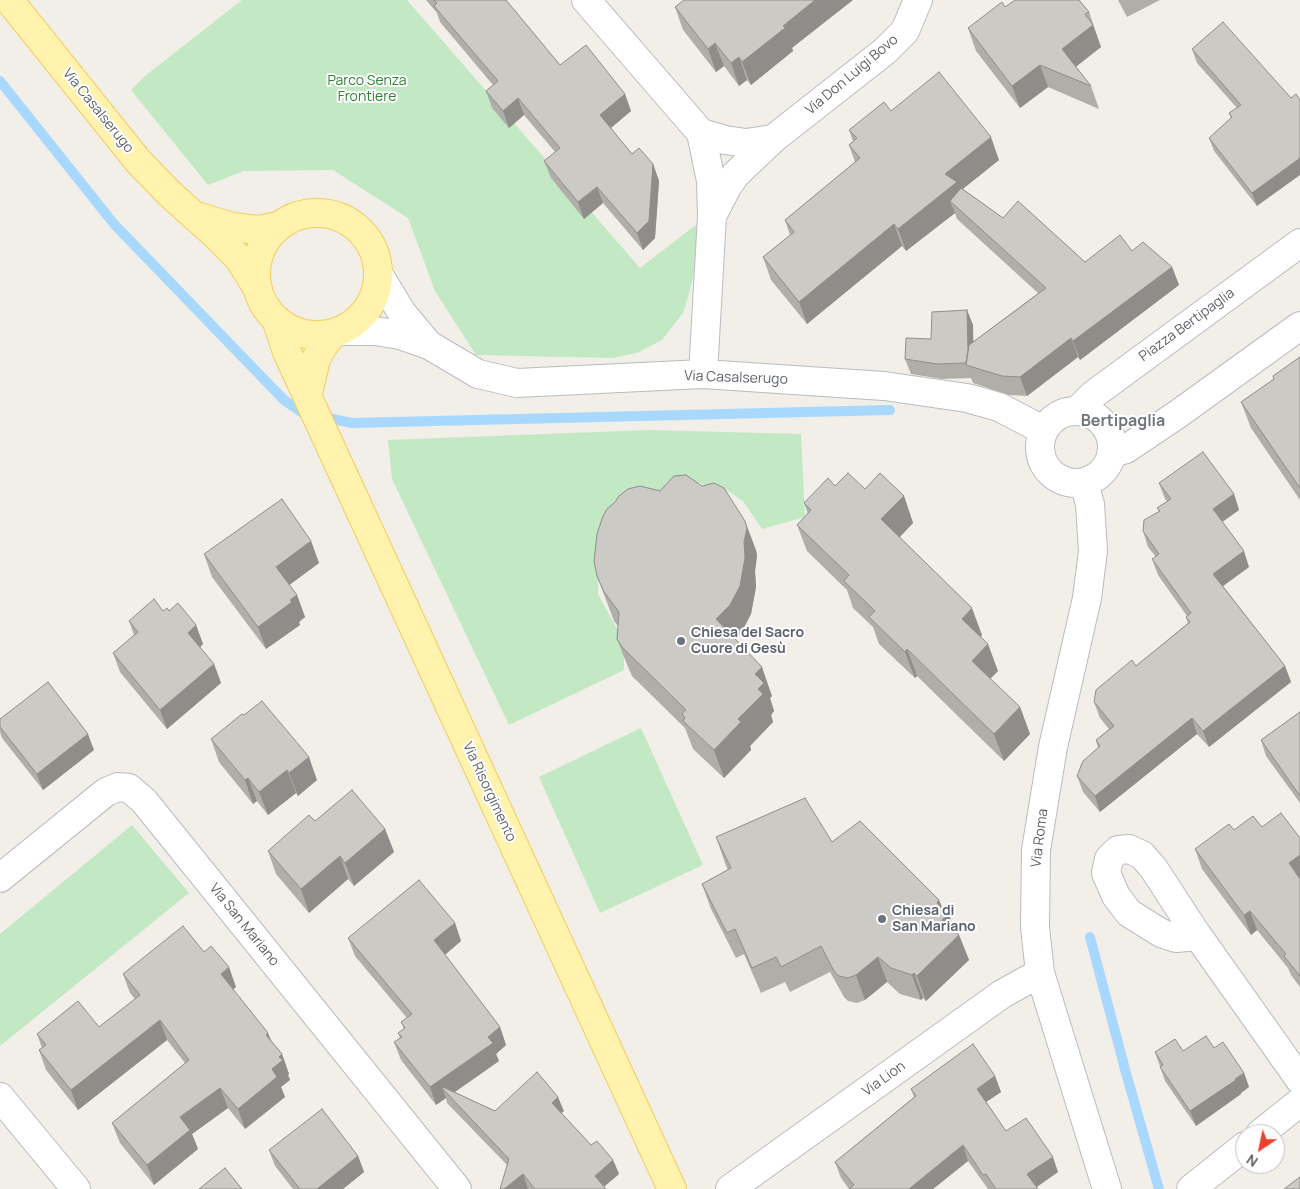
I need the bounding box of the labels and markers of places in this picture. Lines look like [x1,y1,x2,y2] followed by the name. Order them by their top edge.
[691,625,804,658] place label: Chiesa del Sacro Cuore di Gesù
[675,635,687,647] marker: Chiesa del Sacro Cuore di Gesù
[892,903,976,936] place label: Chiesa di San Mariano
[876,913,888,925] marker: Chiesa di San Mariano

